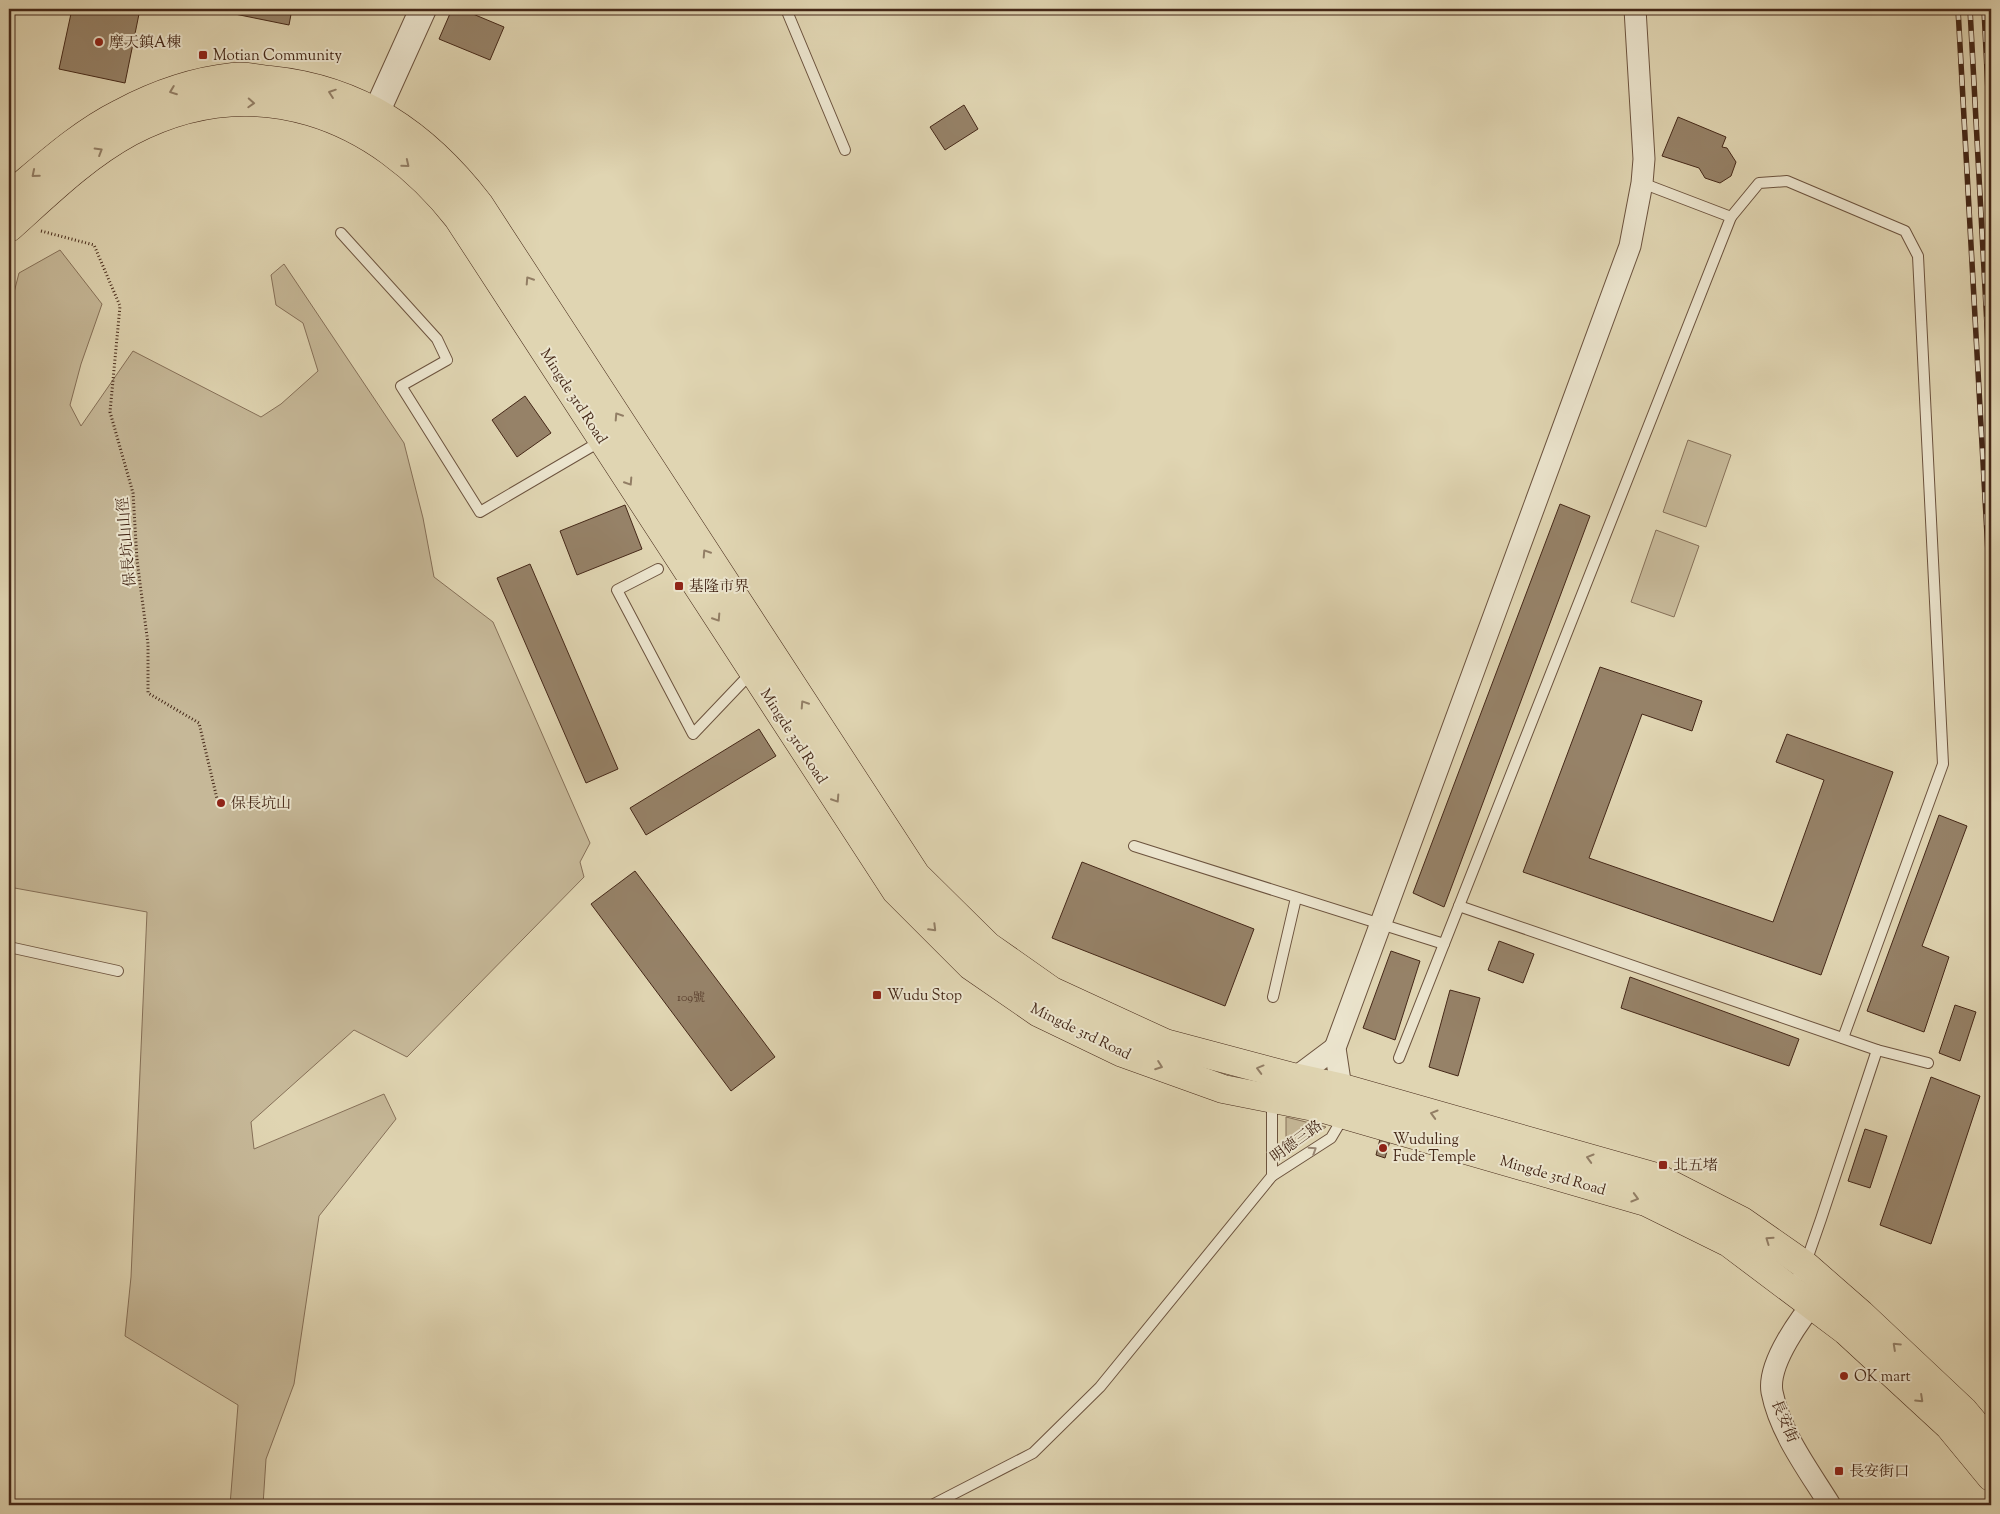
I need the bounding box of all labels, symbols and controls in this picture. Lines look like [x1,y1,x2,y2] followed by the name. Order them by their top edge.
[109,33,181,54] place label: 摩天鎮A棟
[93,36,105,48] marker: 摩天鎮A棟
[213,46,342,67] place label: Motian Community
[197,49,209,61] marker: Motian Community
[169,85,178,95] one-way arrow
[328,89,337,99] one-way arrow
[247,98,255,109] one-way arrow
[93,148,102,158] one-way arrow
[400,158,409,166] one-way arrow
[32,169,41,177] one-way arrow
[526,276,535,285] one-way arrow
[534,345,612,449] street label: Mingde 3rd Road
[614,412,624,421] one-way arrow
[623,476,632,485] one-way arrow
[113,496,142,588] street label: 保長坑山山徑
[702,549,712,558] one-way arrow
[689,577,749,598] place label: 基隆市界
[673,580,685,592] marker: 基隆市界
[711,613,721,622] one-way arrow
[754,685,832,789] street label: Mingde 3rd Road
[800,700,810,709] one-way arrow
[231,794,291,815] place label: 保長坑山
[829,794,839,803] one-way arrow
[215,797,227,809] marker: 保長坑山
[927,922,936,931] one-way arrow
[887,986,962,1007] place label: Wudu Stop
[677,989,705,1007] house number: 109號
[871,989,883,1001] marker: Wudu Stop
[1027,999,1135,1066] street label: Mingde 3rd Road
[1154,1060,1163,1070] one-way arrow
[1256,1064,1264,1074] one-way arrow
[1429,1109,1438,1120] one-way arrow
[1266,1116,1327,1168] street label: 明德三路
[1393,1130,1476,1168] place label: Wuduling Fude Temple
[1377,1142,1389,1154] marker: Wuduling Fude Temple
[1307,1147,1316,1156] one-way arrow
[1497,1151,1609,1202] street label: Mingde 3rd Road
[1587,1154,1595,1164] one-way arrow
[1673,1156,1718,1177] place label: 北五堵
[1657,1159,1669,1171] marker: 北五堵
[1631,1193,1639,1203] one-way arrow
[1765,1237,1774,1246] one-way arrow
[1892,1343,1901,1352] one-way arrow
[1854,1367,1911,1388] place label: OK mart
[1838,1370,1850,1382] marker: OK mart
[1915,1393,1924,1402] one-way arrow
[1765,1397,1802,1446] street label: 長安街
[1849,1462,1909,1483] place label: 長安街口
[1833,1465,1845,1477] marker: 長安街口

